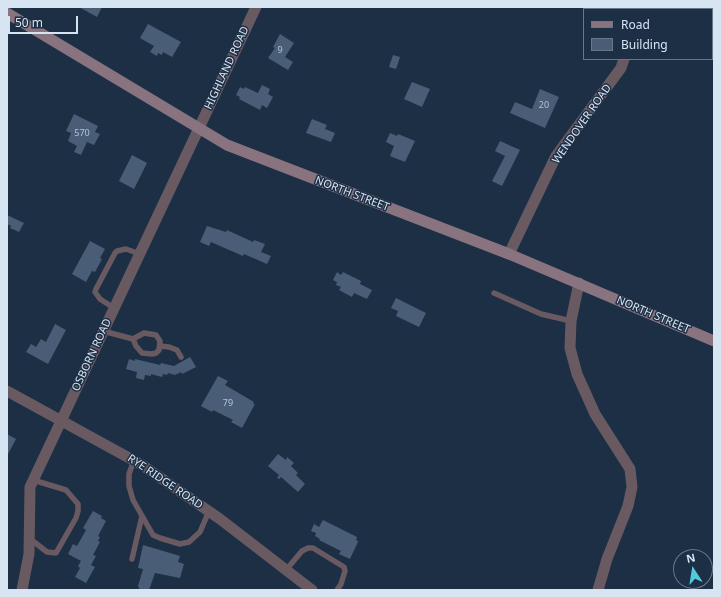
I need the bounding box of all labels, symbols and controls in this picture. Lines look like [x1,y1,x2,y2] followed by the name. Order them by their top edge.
[10,8,80,34] scale bar
[583,8,713,60] legend
[15,14,43,31] text: 50 m
[621,16,650,33] text: Road
[202,24,252,112] street label: HIGHLAND ROAD
[621,36,668,53] text: Building
[277,45,283,55] house number: 9
[550,82,614,166] street label: WENDOVER ROAD
[539,100,549,110] house number: 20
[74,128,90,138] house number: 570
[313,174,391,214] street label: NORTH STREET
[614,294,692,336] street label: NORTH STREET
[69,317,115,393] street label: OSBORN ROAD
[223,398,233,408] house number: 79
[125,452,205,512] street label: RYE RIDGE ROAD
[673,549,713,589] north arrow
[685,549,697,566] text: N

